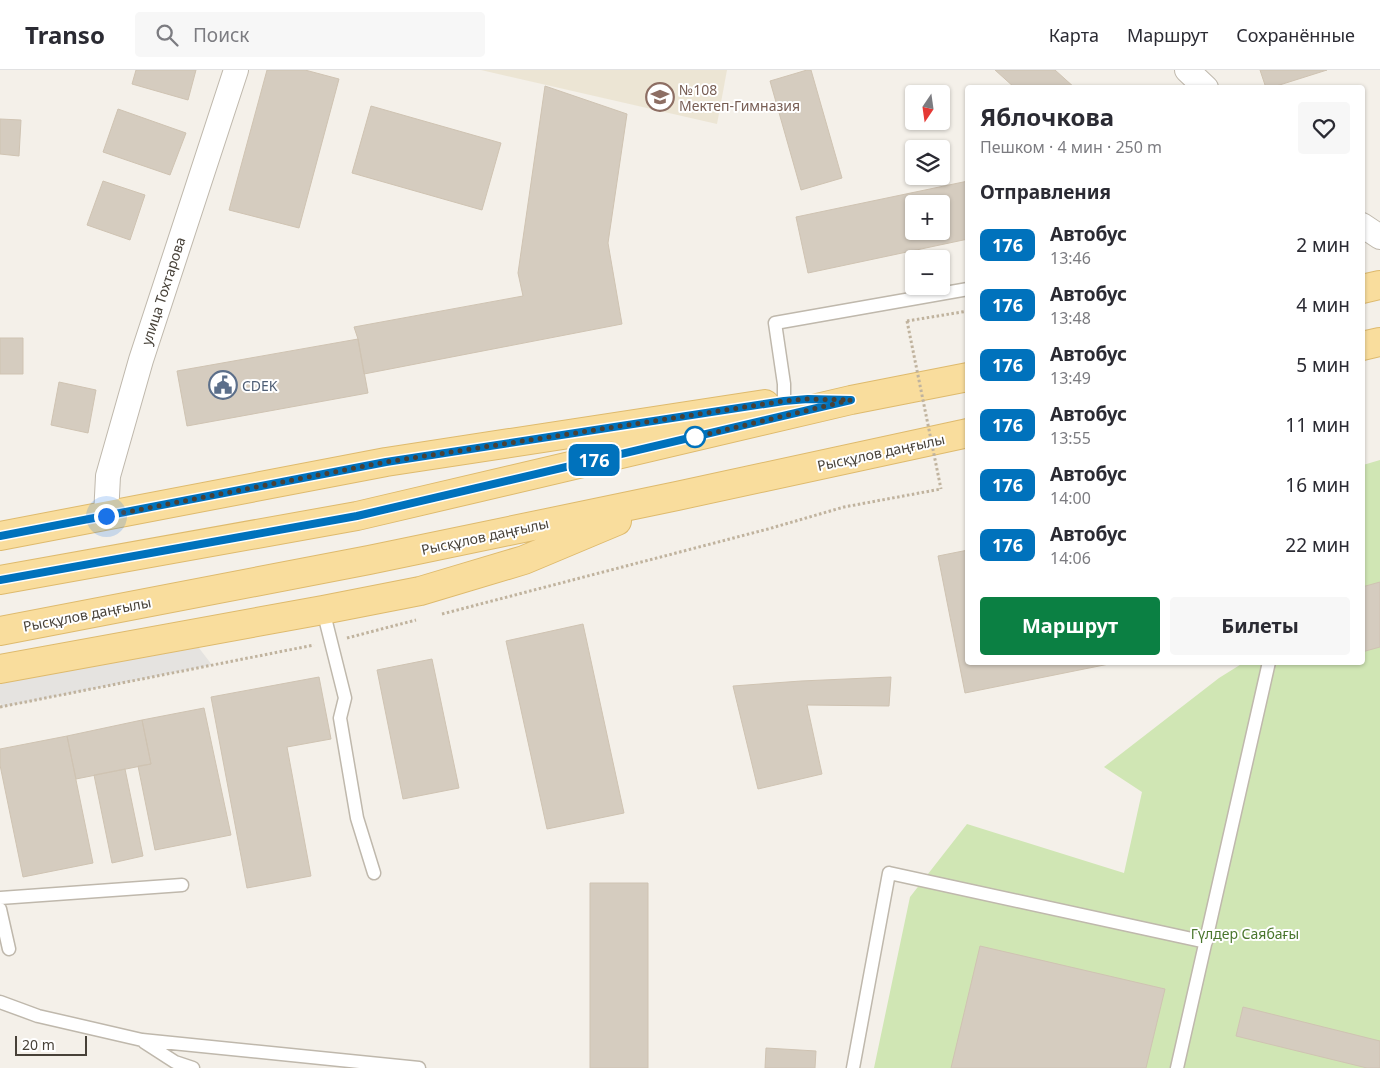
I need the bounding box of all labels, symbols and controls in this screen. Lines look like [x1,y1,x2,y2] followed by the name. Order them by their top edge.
[135,12,485,57] search box
[25,18,105,51] text: Transo
[153,21,181,49] icon: search
[193,22,249,48] text: Поиск
[1049,23,1099,47] text: Карта
[1127,23,1208,47] text: Маршрут
[1236,23,1355,47] text: Сохранённые
[679,80,800,115] place label: №108 Мектеп-Гимназия
[645,82,675,112] school or university icon: №108 Мектеп-Гимназия
[905,85,950,130] north arrow
[905,85,950,295] map controls
[980,100,1114,133] text: Яблочкова
[1298,102,1350,154] button: heart
[980,136,1162,158] text: Пешком · 4 мин · 250 m
[905,140,950,185] button: layers
[980,179,1111,205] text: Отправления
[905,195,950,240] button: +
[1050,221,1127,247] text: Автобус
[1296,232,1350,258] text: 2 мин
[992,233,1023,257] text: 176
[137,235,189,347] street label: улица Тохтарова
[1050,247,1091,269] text: 13:46
[905,250,950,295] button: −
[1050,281,1127,307] text: Автобус
[1296,292,1350,318] text: 4 мин
[992,293,1023,317] text: 176
[1050,307,1091,329] text: 13:48
[1050,341,1127,367] text: Автобус
[1296,352,1350,378] text: 5 мин
[992,353,1023,377] text: 176
[1050,367,1091,389] text: 13:49
[208,370,238,400] public building icon: CDEK
[242,376,278,395] place label: CDEK
[1050,401,1127,427] text: Автобус
[1285,412,1350,438] text: 11 мин
[992,413,1023,437] text: 176
[684,426,706,448] unlabelled marker
[1050,427,1091,449] text: 13:55
[815,429,947,475] street label: Рысқұлов даңғылы
[565,444,623,476] line badge: 176
[579,448,609,472] text: 176
[1050,461,1127,487] text: Автобус
[1285,472,1350,498] text: 16 мин
[992,473,1023,497] text: 176
[1050,487,1091,509] text: 14:00
[94,504,119,529] your location
[419,513,551,559] street label: Рысқұлов даңғылы
[1050,521,1127,547] text: Автобус
[1285,532,1350,558] text: 22 мин
[992,533,1023,557] text: 176
[1050,547,1091,569] text: 14:06
[21,592,153,636] street label: Рысқұлов даңғылы
[980,597,1160,655] button: Маршрут
[1170,597,1350,655] button: Билеты
[1191,924,1299,943] park label: Гүлдер Саябағы
[15,1033,88,1056] scale bar
[22,1035,55,1054] text: 20 m

